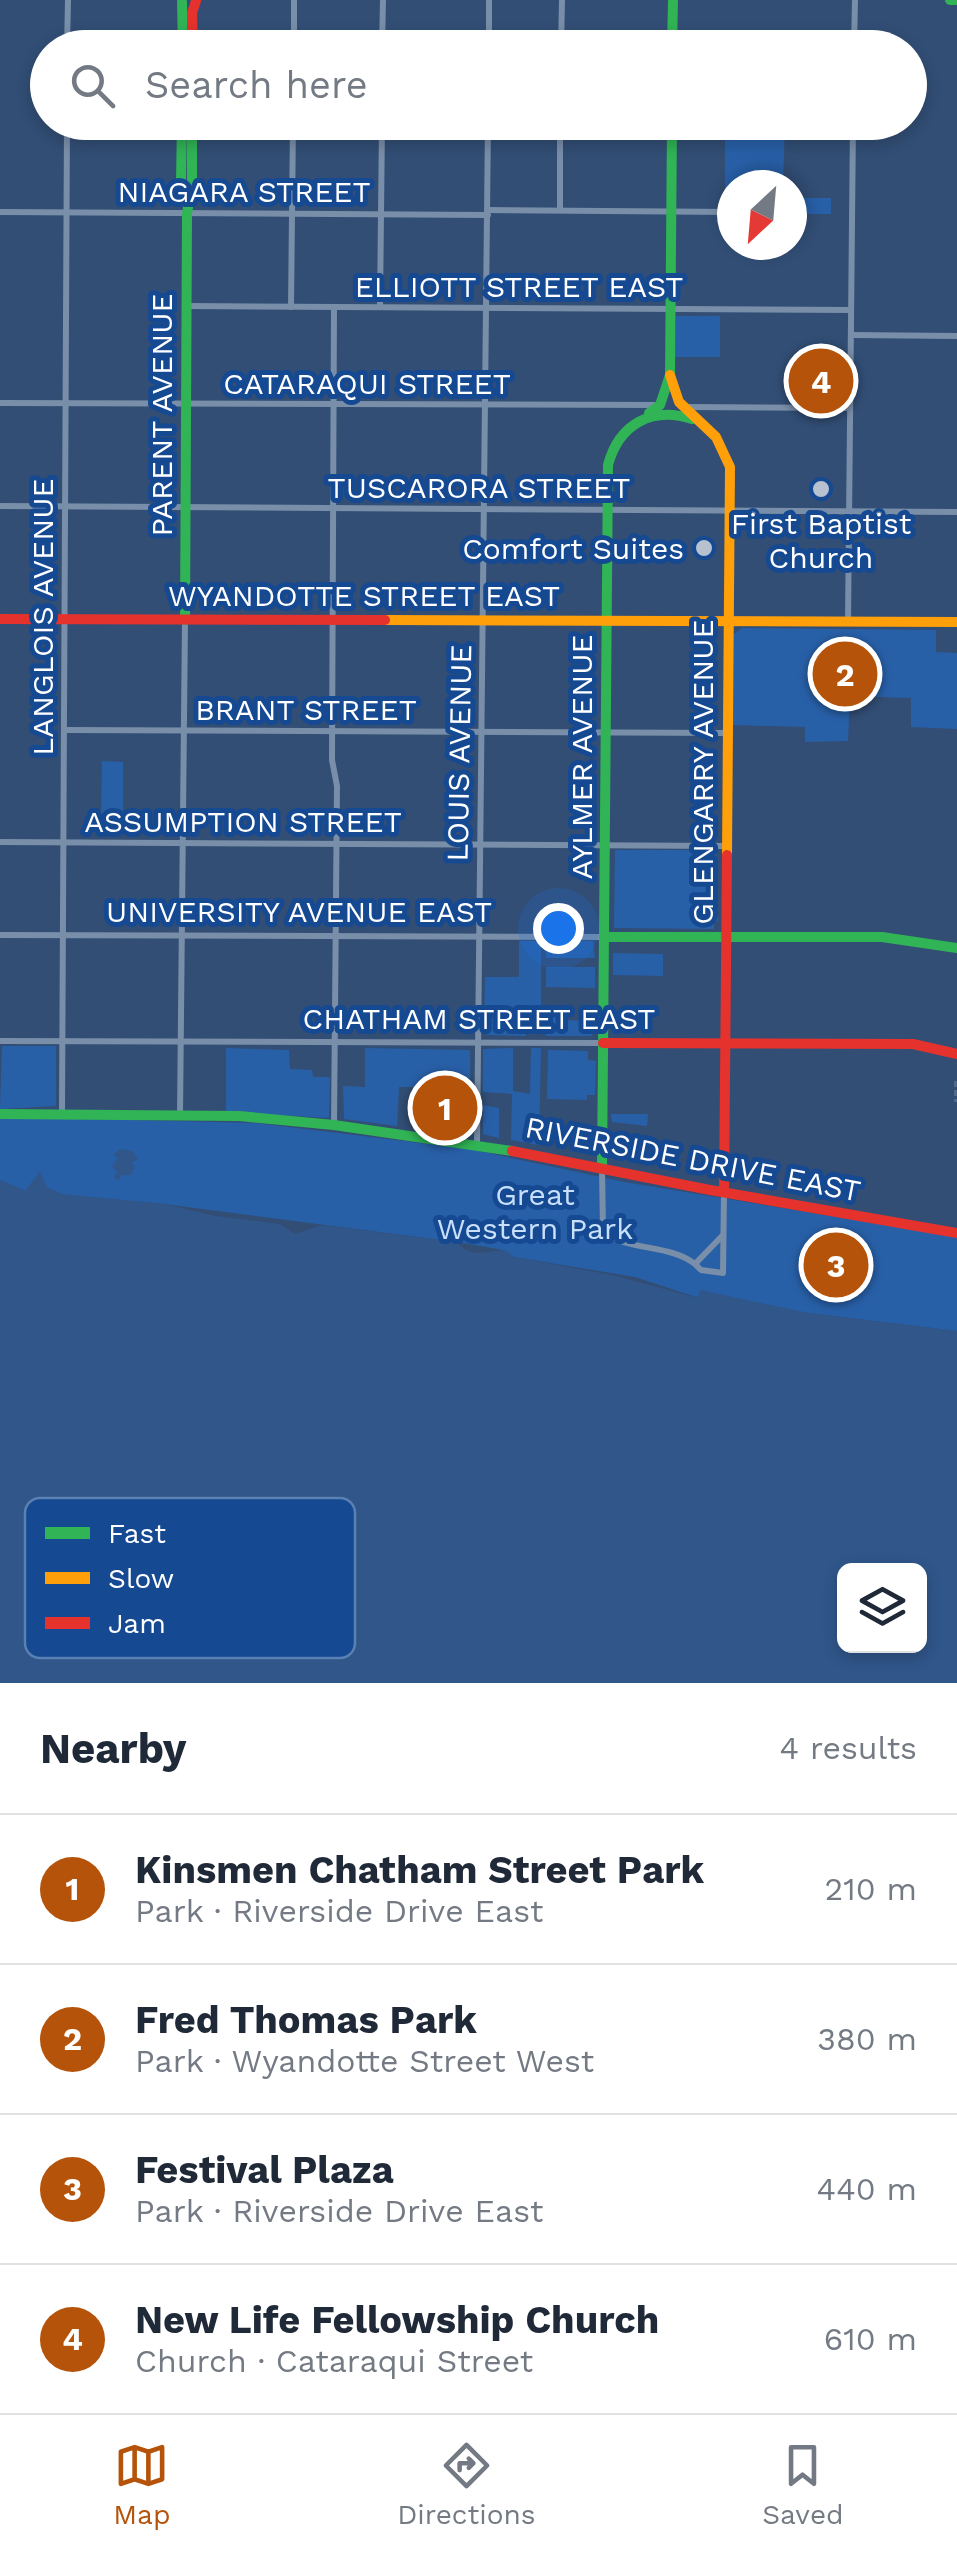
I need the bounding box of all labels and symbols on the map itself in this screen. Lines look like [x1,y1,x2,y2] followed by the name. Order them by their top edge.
[717,170,807,260] north arrow
[117,174,371,209] street label: NIAGARA STREET
[355,269,683,304] street label: ELLIOTT STREET EAST
[144,293,179,537] street label: PARENT AVENUE
[788,344,854,418] pin: 4
[223,366,511,401] street label: CATARAQUI STREET
[328,470,630,505] street label: TUSCARORA STREET
[25,478,60,756] street label: LANGLOIS AVENUE
[810,478,832,500] marker: First Baptist Church
[731,506,912,575] place label: First Baptist Church
[462,531,684,566] place label: Comfort Suites
[693,537,715,559] marker: Comfort Suites
[168,578,560,613] street label: WYANDOTTE STREET EAST
[685,619,720,925] street label: GLENGARRY AVENUE
[564,634,599,880] street label: AYLMER AVENUE
[812,636,878,712] pin: 2
[440,644,478,862] street label: LOUIS AVENUE
[195,692,417,727] street label: BRANT STREET
[84,804,402,839] street label: ASSUMPTION STREET
[106,894,492,929] street label: UNIVERSITY AVENUE EAST
[533,903,584,954] your location
[303,1001,655,1036] street label: CHATHAM STREET EAST
[412,1070,478,1146] pin: 1
[522,1109,864,1209] street label: RIVERSIDE DRIVE EAST
[437,1177,633,1246] park label: Great Western Park
[804,1228,868,1302] pin: 3
[25,1498,355,1658] legend
[108,1517,166,1550] text: Fast
[108,1562,174,1595] text: Slow
[108,1607,166,1640] text: Jam

